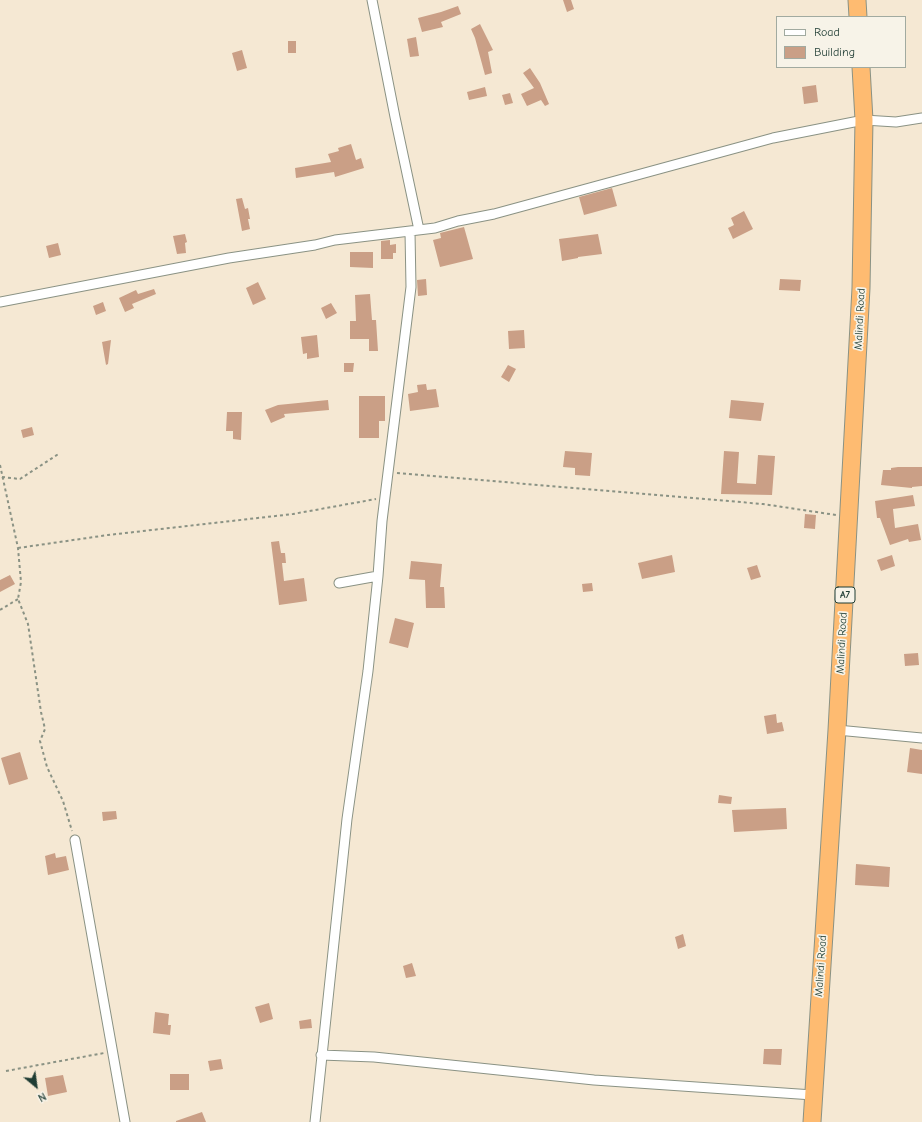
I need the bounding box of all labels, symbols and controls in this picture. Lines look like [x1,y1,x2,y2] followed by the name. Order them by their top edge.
[776,16,906,68] legend
[814,25,840,39] text: Road
[814,45,855,59] text: Building
[852,288,868,350] street label: Malindi Road
[835,587,855,603] road number: A7
[834,612,850,674] street label: Malindi Road
[812,935,830,997] street label: Malindi Road
[16,1066,56,1106] north arrow
[36,1090,48,1104] text: N

